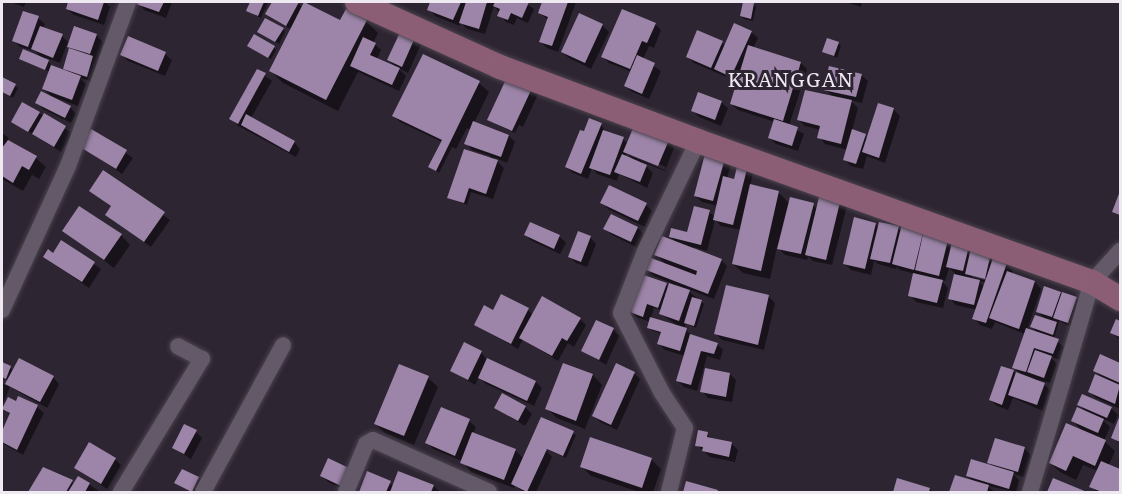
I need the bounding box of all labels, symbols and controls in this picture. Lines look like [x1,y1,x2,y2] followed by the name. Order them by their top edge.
[728,67,854,91] district label: KRANGGAN

